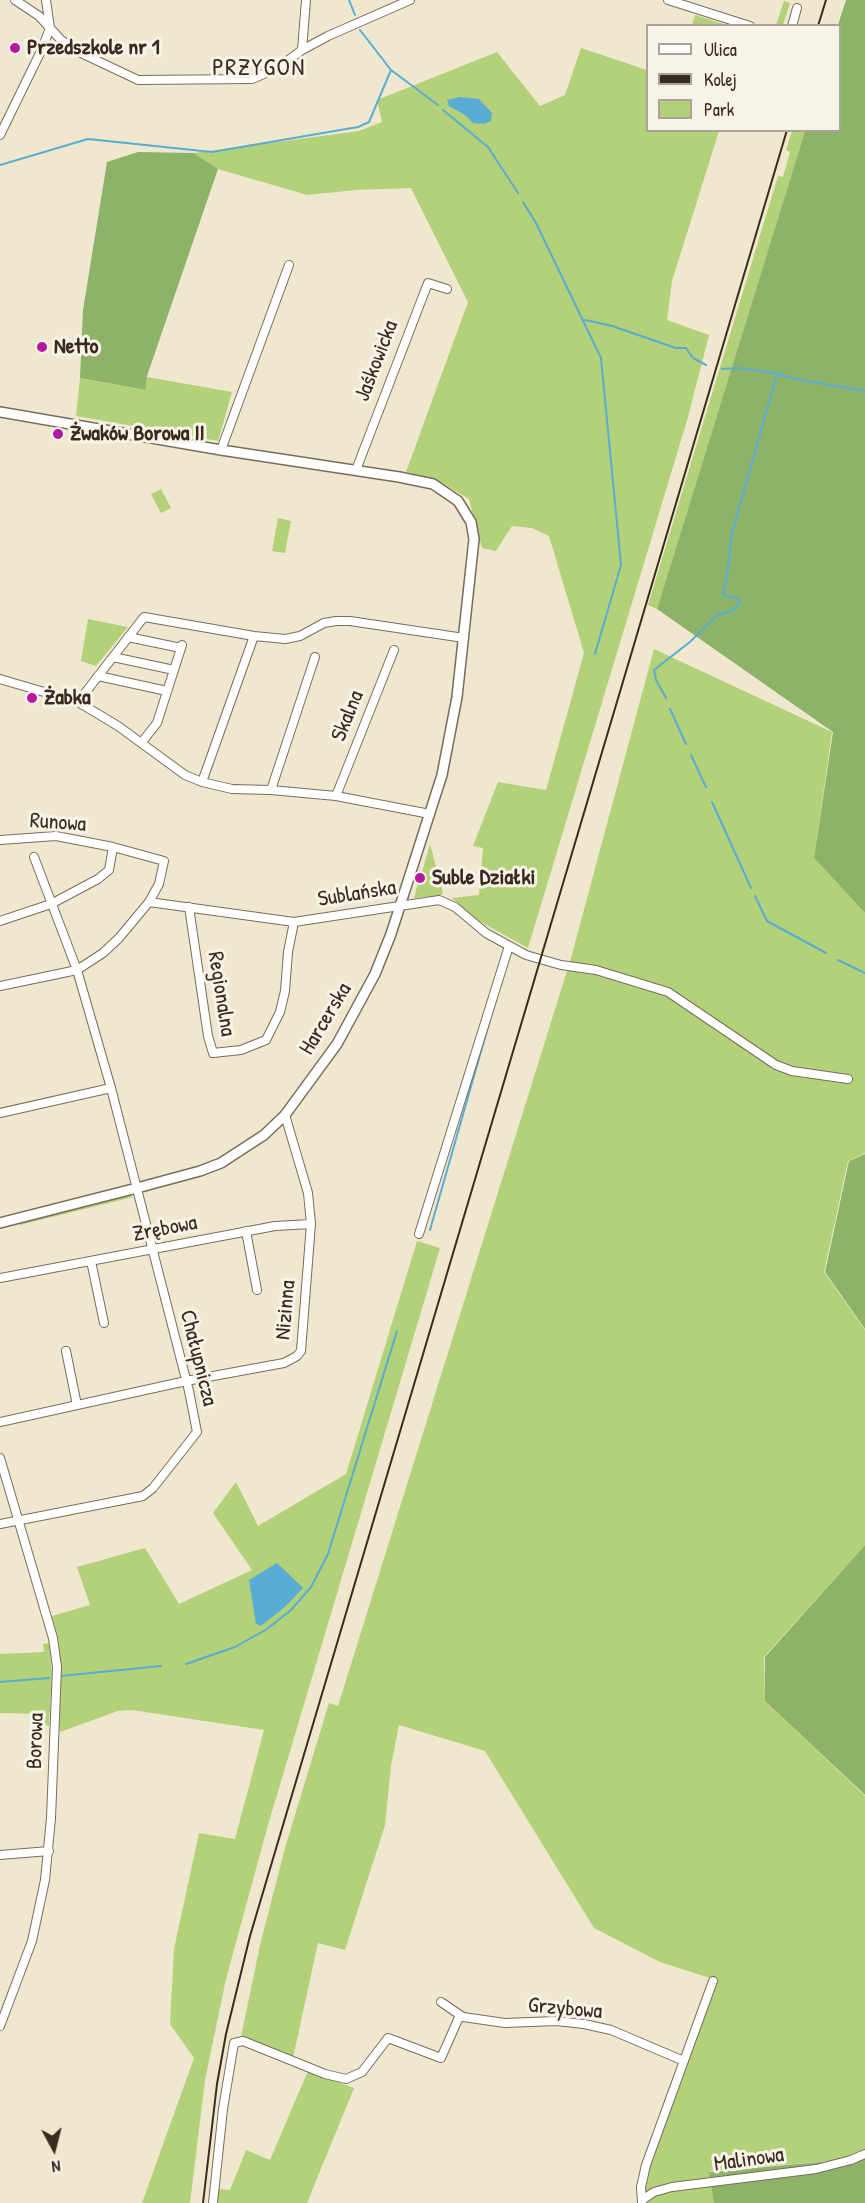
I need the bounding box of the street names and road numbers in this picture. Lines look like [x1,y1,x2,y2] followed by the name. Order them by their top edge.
[350,317,404,405] street label: Jaśkowicka
[326,687,370,745] street label: Skalna
[29,808,87,838] street label: Runowa
[316,875,398,913] street label: Sublańska
[201,950,241,1038] street label: Regionalna
[294,978,358,1060] street label: Harcerska
[131,1210,199,1248] street label: Zrębowa
[270,1279,302,1341] street label: Nizinna
[173,1307,223,1409] street label: Chałupnicza
[22,1712,50,1770] street label: Borowa
[527,1993,603,2025] street label: Grzybowa
[712,2142,786,2178] street label: Malinowa

